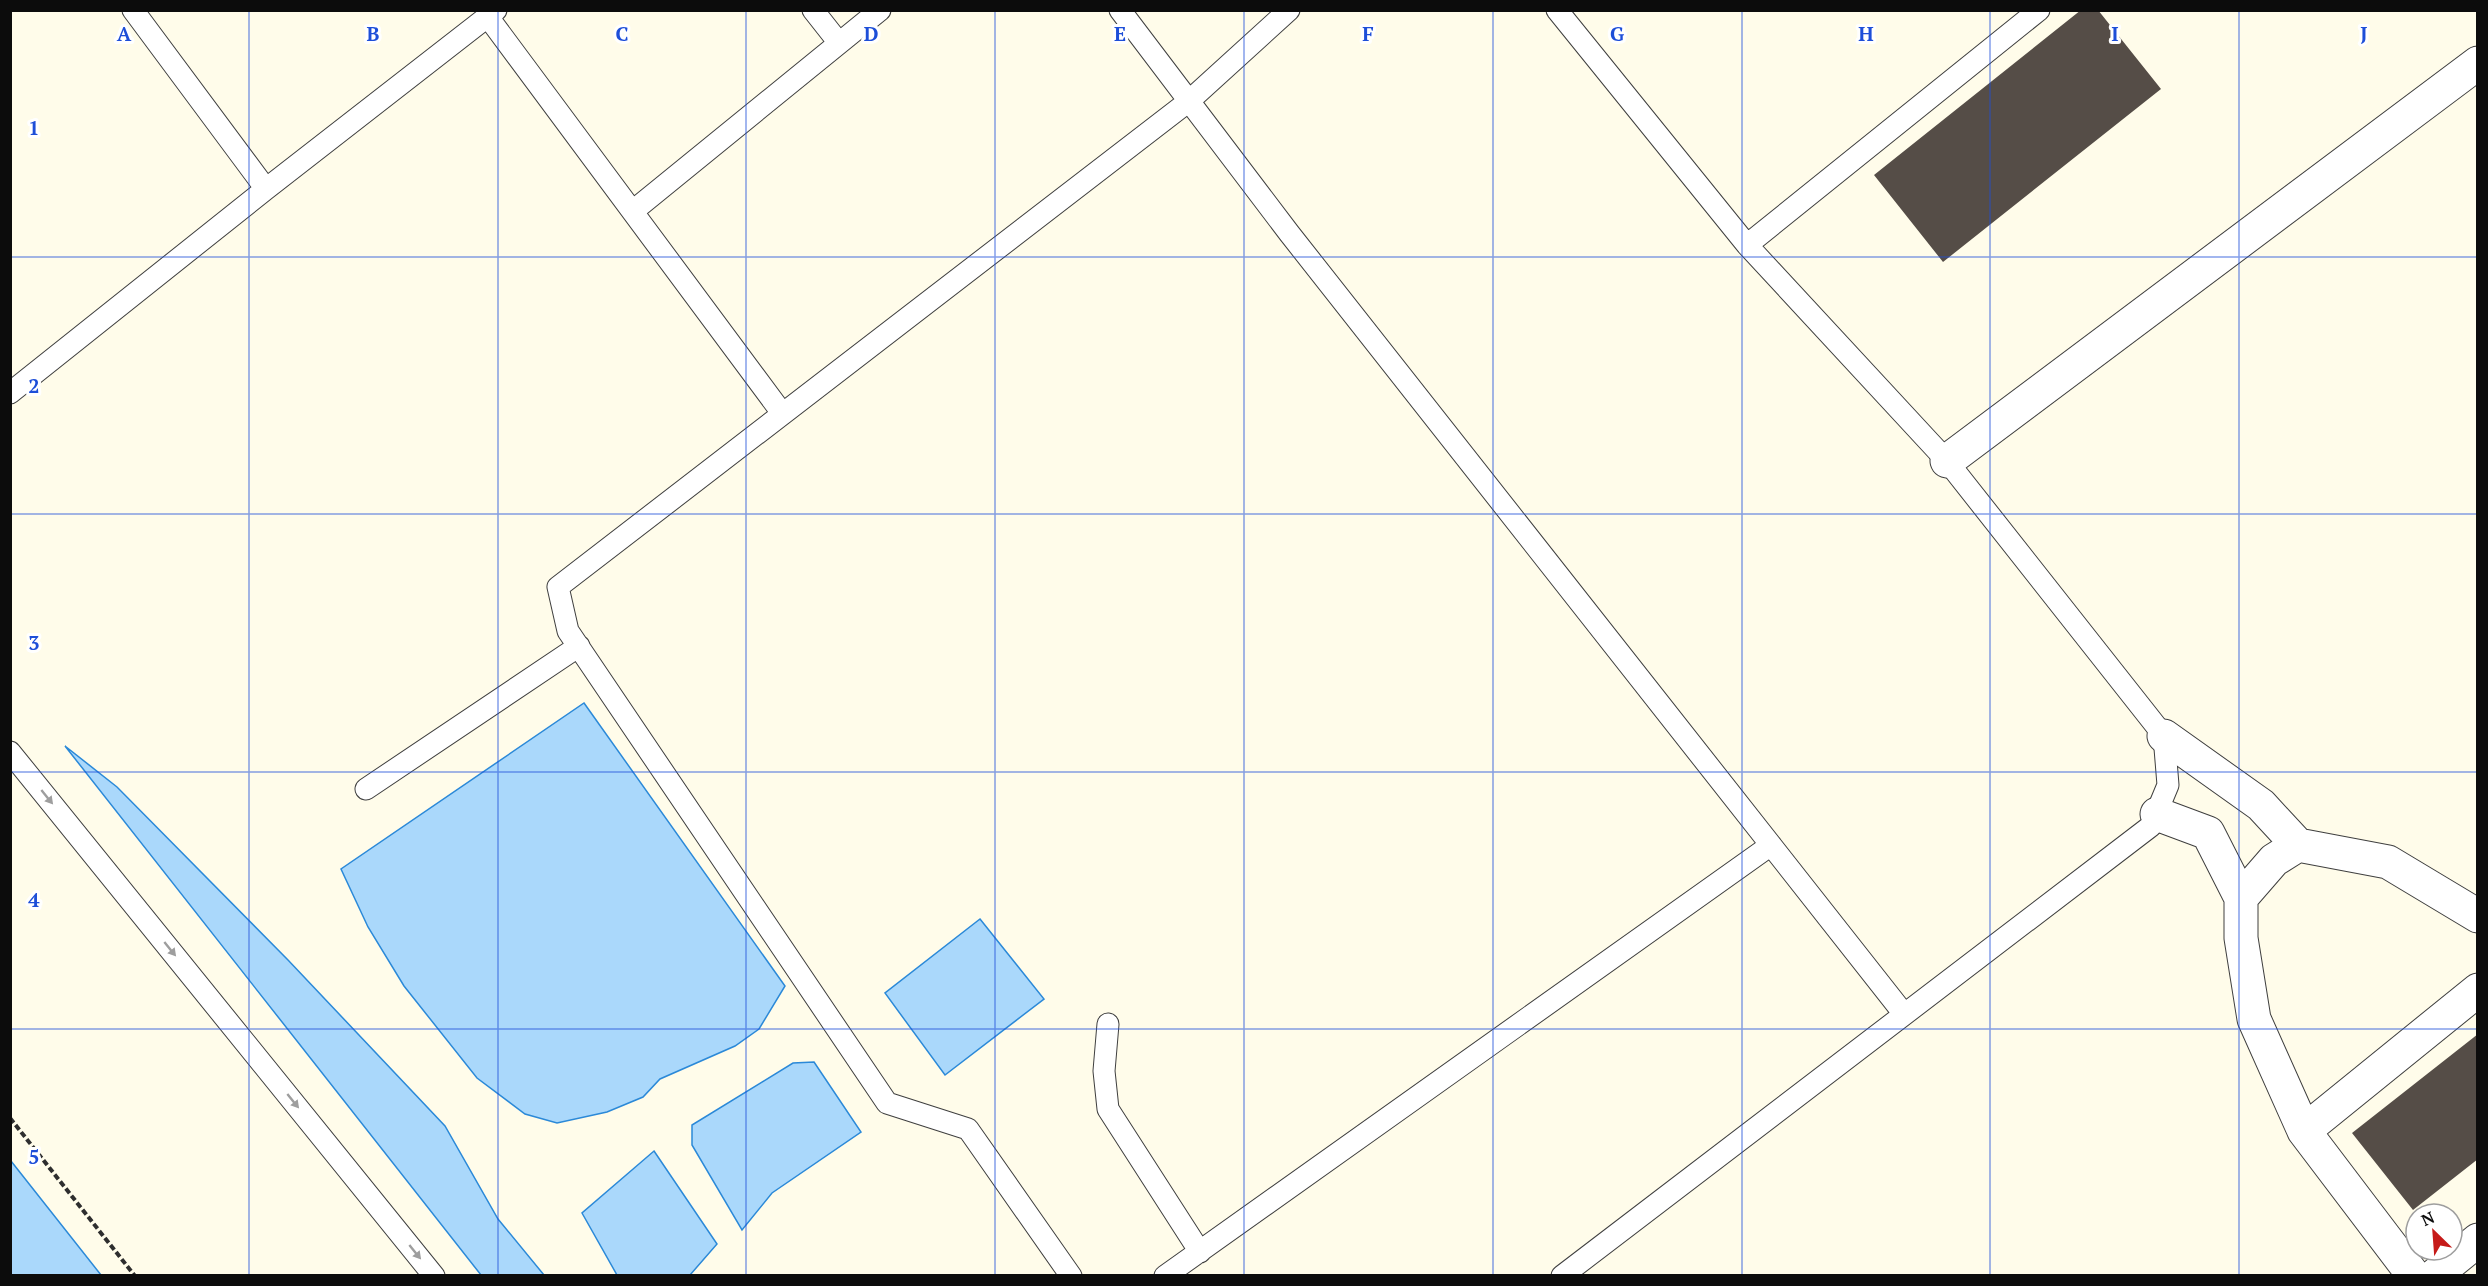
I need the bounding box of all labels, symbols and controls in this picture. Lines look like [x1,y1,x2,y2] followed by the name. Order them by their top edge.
[117,20,132,47] text: A
[367,20,380,47] text: B
[615,20,629,47] text: C
[864,20,878,47] text: D
[1114,20,1126,47] text: E
[1362,20,1374,47] text: F
[1610,20,1624,47] text: G
[1858,20,1874,47] text: H
[2111,20,2119,47] text: I
[2360,20,2368,47] text: J
[28,114,40,141] text: 1
[28,372,40,399] text: 2
[28,629,40,656] text: 3
[41,790,53,805] one-way arrow
[28,886,40,913] text: 4
[163,941,176,956] one-way arrow
[286,1093,298,1108] one-way arrow
[28,1143,40,1170] text: 5
[2404,1202,2464,1262] north arrow
[2418,1206,2438,1231] text: N
[409,1244,422,1260] one-way arrow

